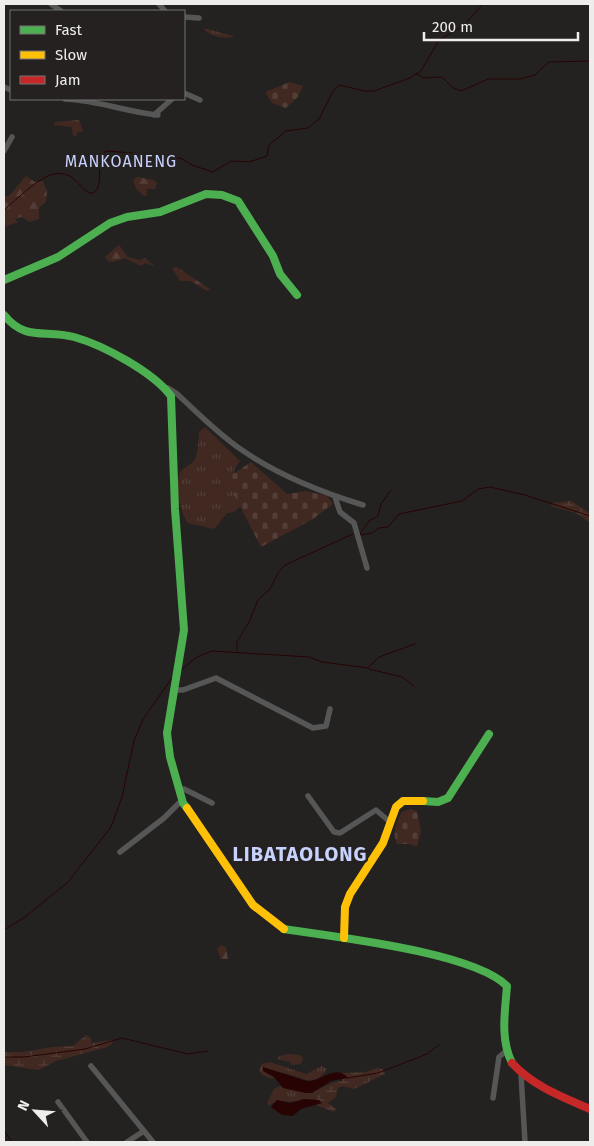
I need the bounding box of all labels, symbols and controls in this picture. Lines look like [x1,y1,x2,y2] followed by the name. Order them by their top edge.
[10,10,185,100] legend
[424,10,578,42] scale bar
[432,18,473,36] text: 200 m
[55,21,82,39] text: Fast
[55,46,87,64] text: Slow
[55,71,81,89] text: Jam
[65,152,177,171] district label: MANKOANENG
[233,842,367,866] district label: LIBATAOLONG
[10,1086,60,1136] north arrow
[14,1098,33,1113] text: N

